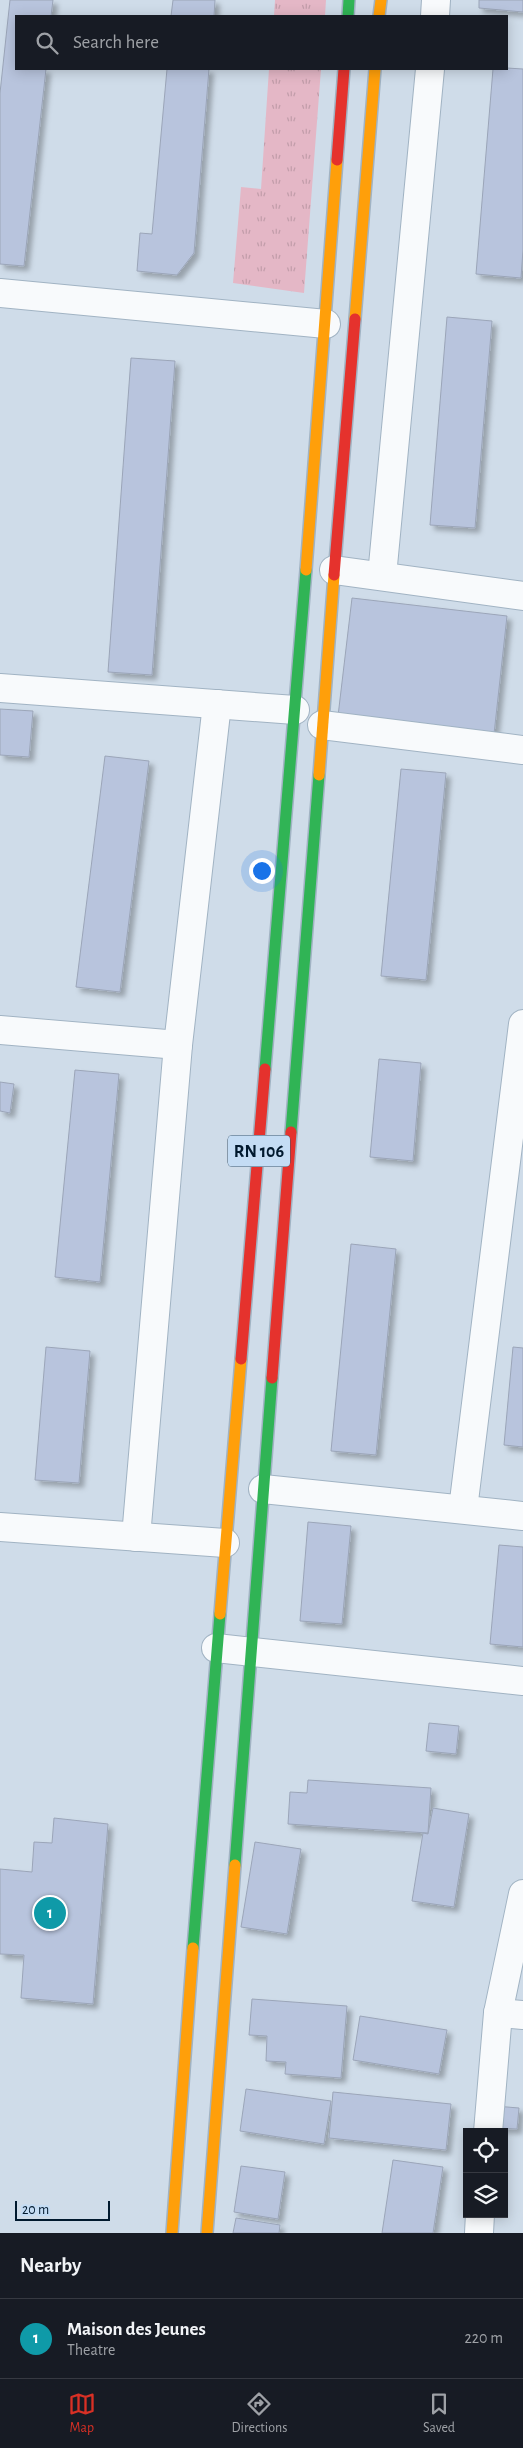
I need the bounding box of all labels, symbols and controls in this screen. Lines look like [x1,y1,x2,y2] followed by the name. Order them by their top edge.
[15,15,508,70] search box
[33,29,61,57] icon: search
[73,33,159,52] text: Search here
[249,858,275,884] your location
[228,1136,290,1166] road number: RN 106
[34,1894,66,1932] pin: 1
[463,2128,508,2218] map controls
[463,2128,508,2173] button: locate
[463,2173,508,2218] button: layers
[15,2198,110,2221] scale bar
[22,2203,49,2217] text: 20 m
[20,2255,81,2276] text: Nearby
[67,2320,206,2339] text: Maison des Jeunes
[33,2330,39,2346] text: 1
[465,2330,503,2346] text: 220 m
[67,2342,115,2358] text: Theatre
[68,2390,96,2437] tab: Map
[232,2390,287,2437] tab: Directions
[423,2390,455,2437] tab: Saved

